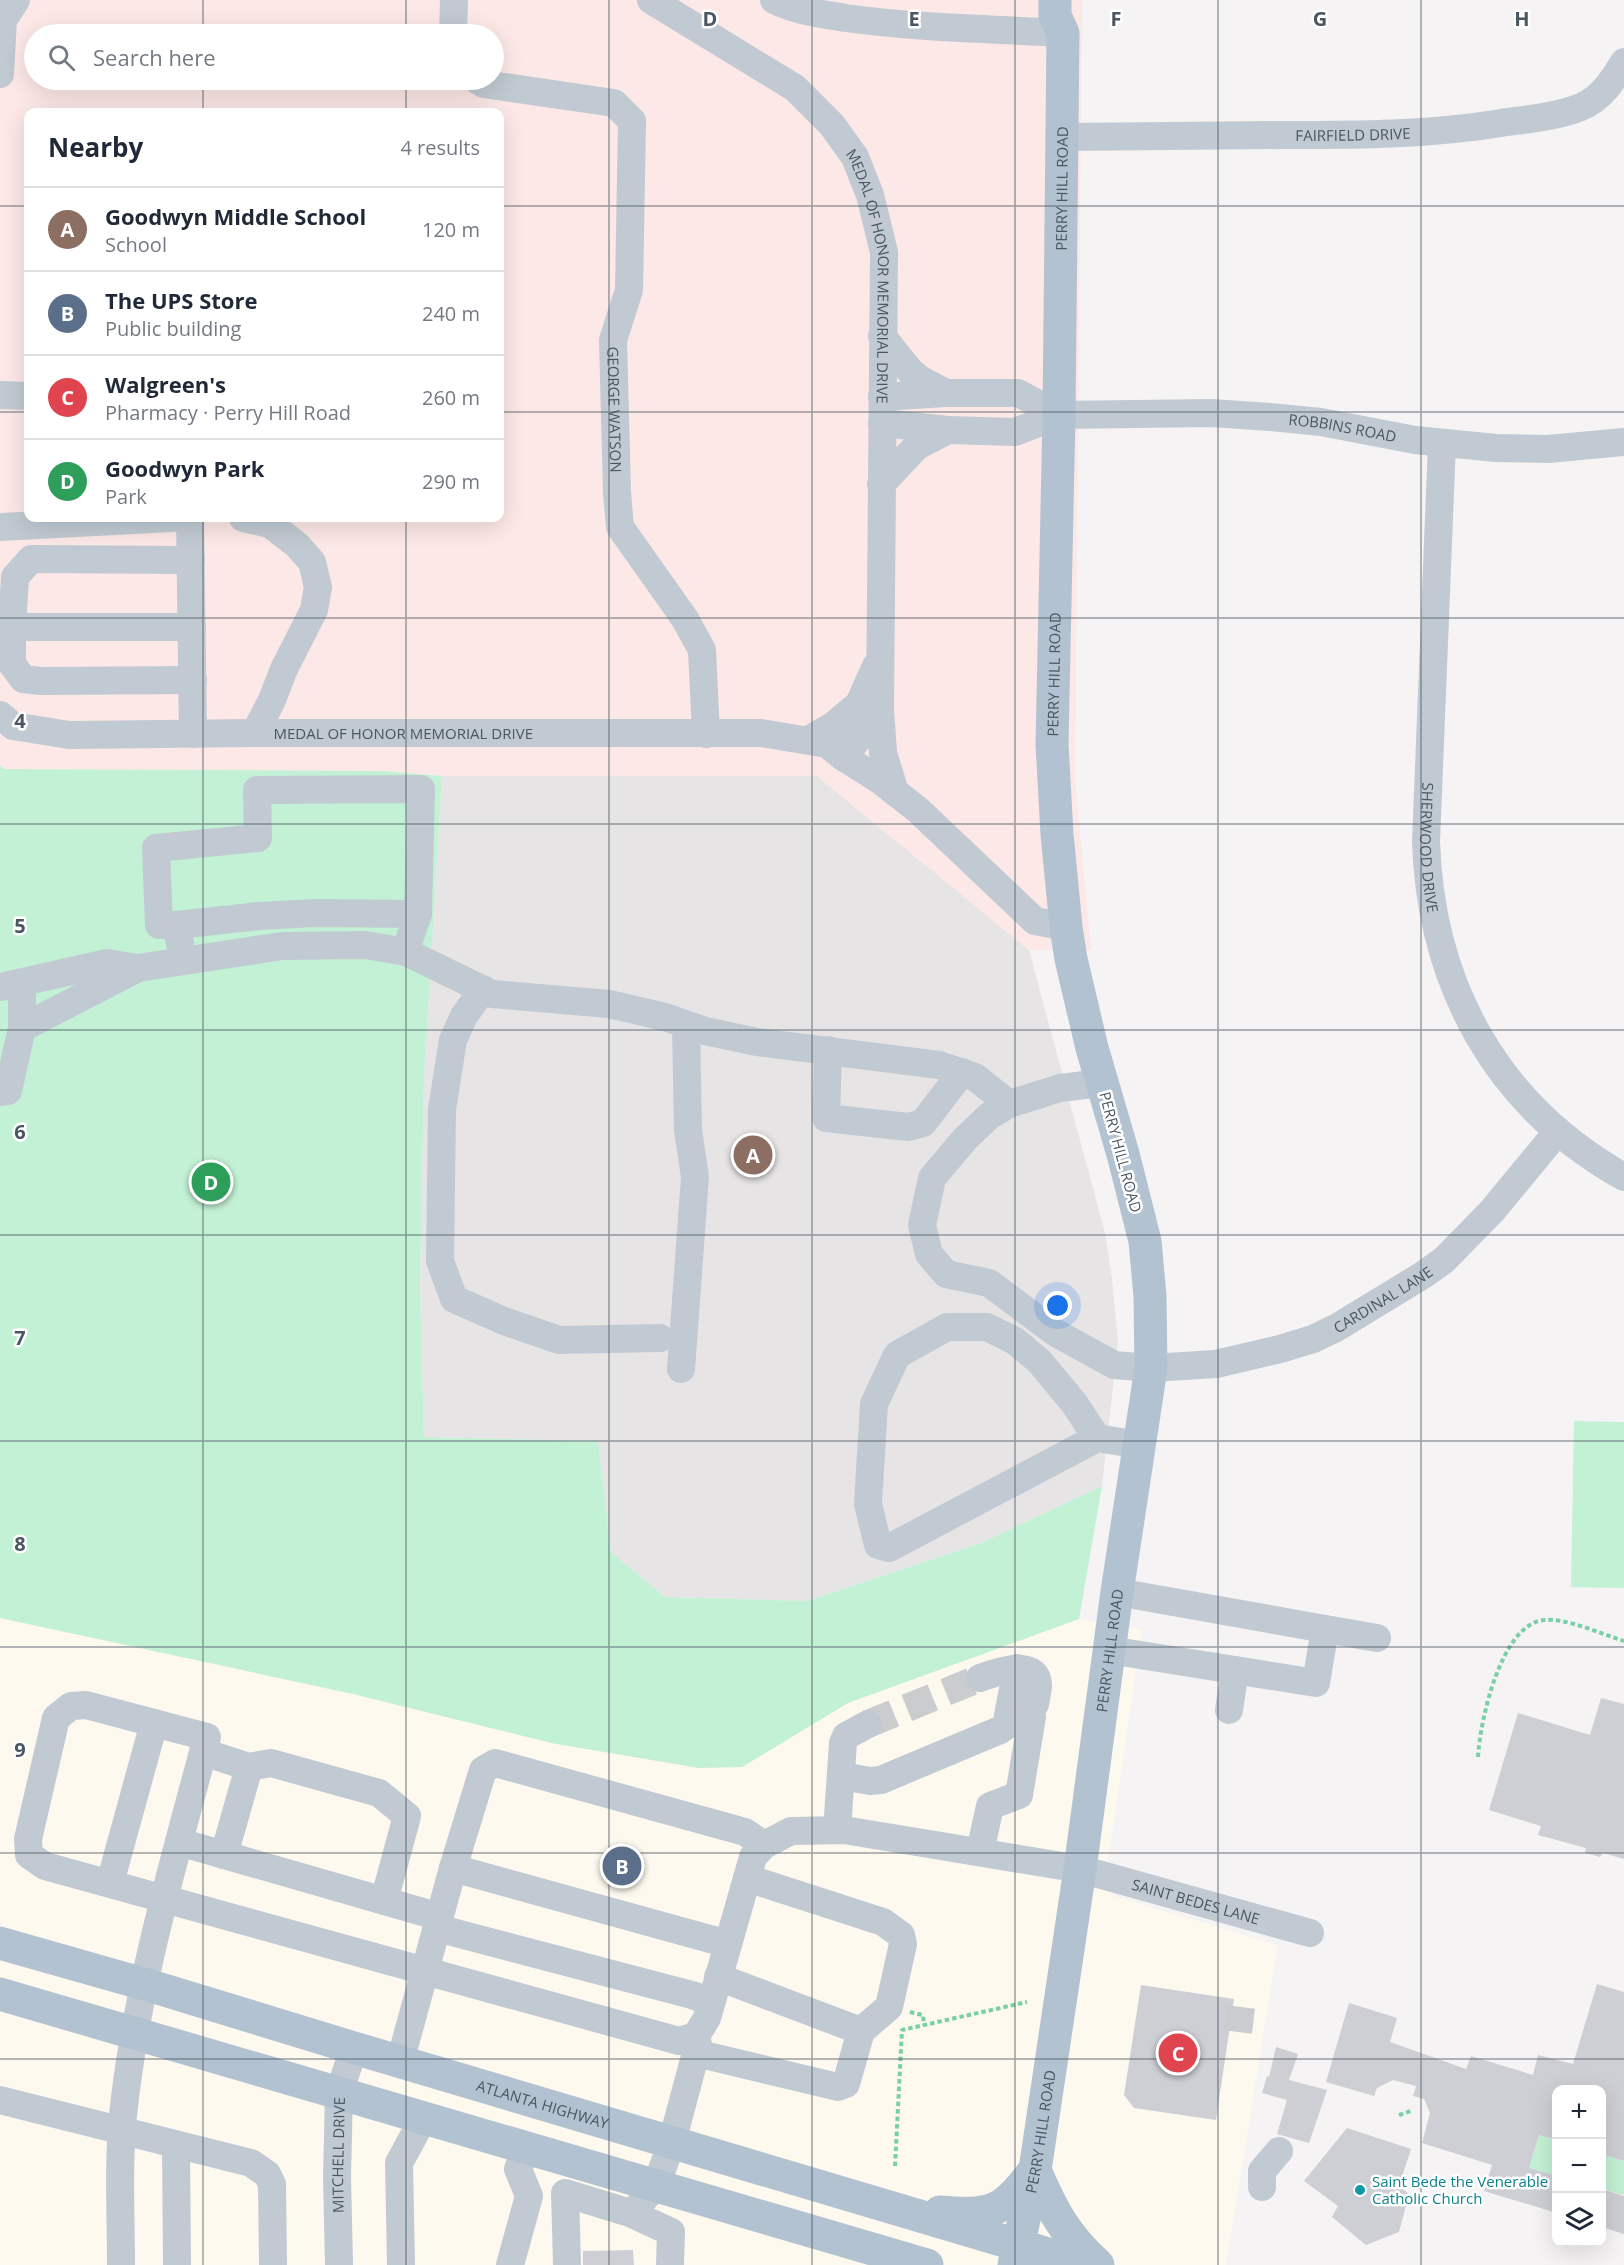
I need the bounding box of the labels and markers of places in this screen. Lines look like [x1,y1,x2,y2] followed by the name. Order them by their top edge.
[734,1132,772,1178] pin: A
[192,1160,230,1204] pin: D
[602,1844,642,1888] pin: B
[1158,2030,1198,2076] pin: C
[1372,2171,1548,2208] place label: Saint Bede the Venerable Catholic Church
[1353,2183,1367,2197] marker: Saint Bede the Venerable Catholic Church

